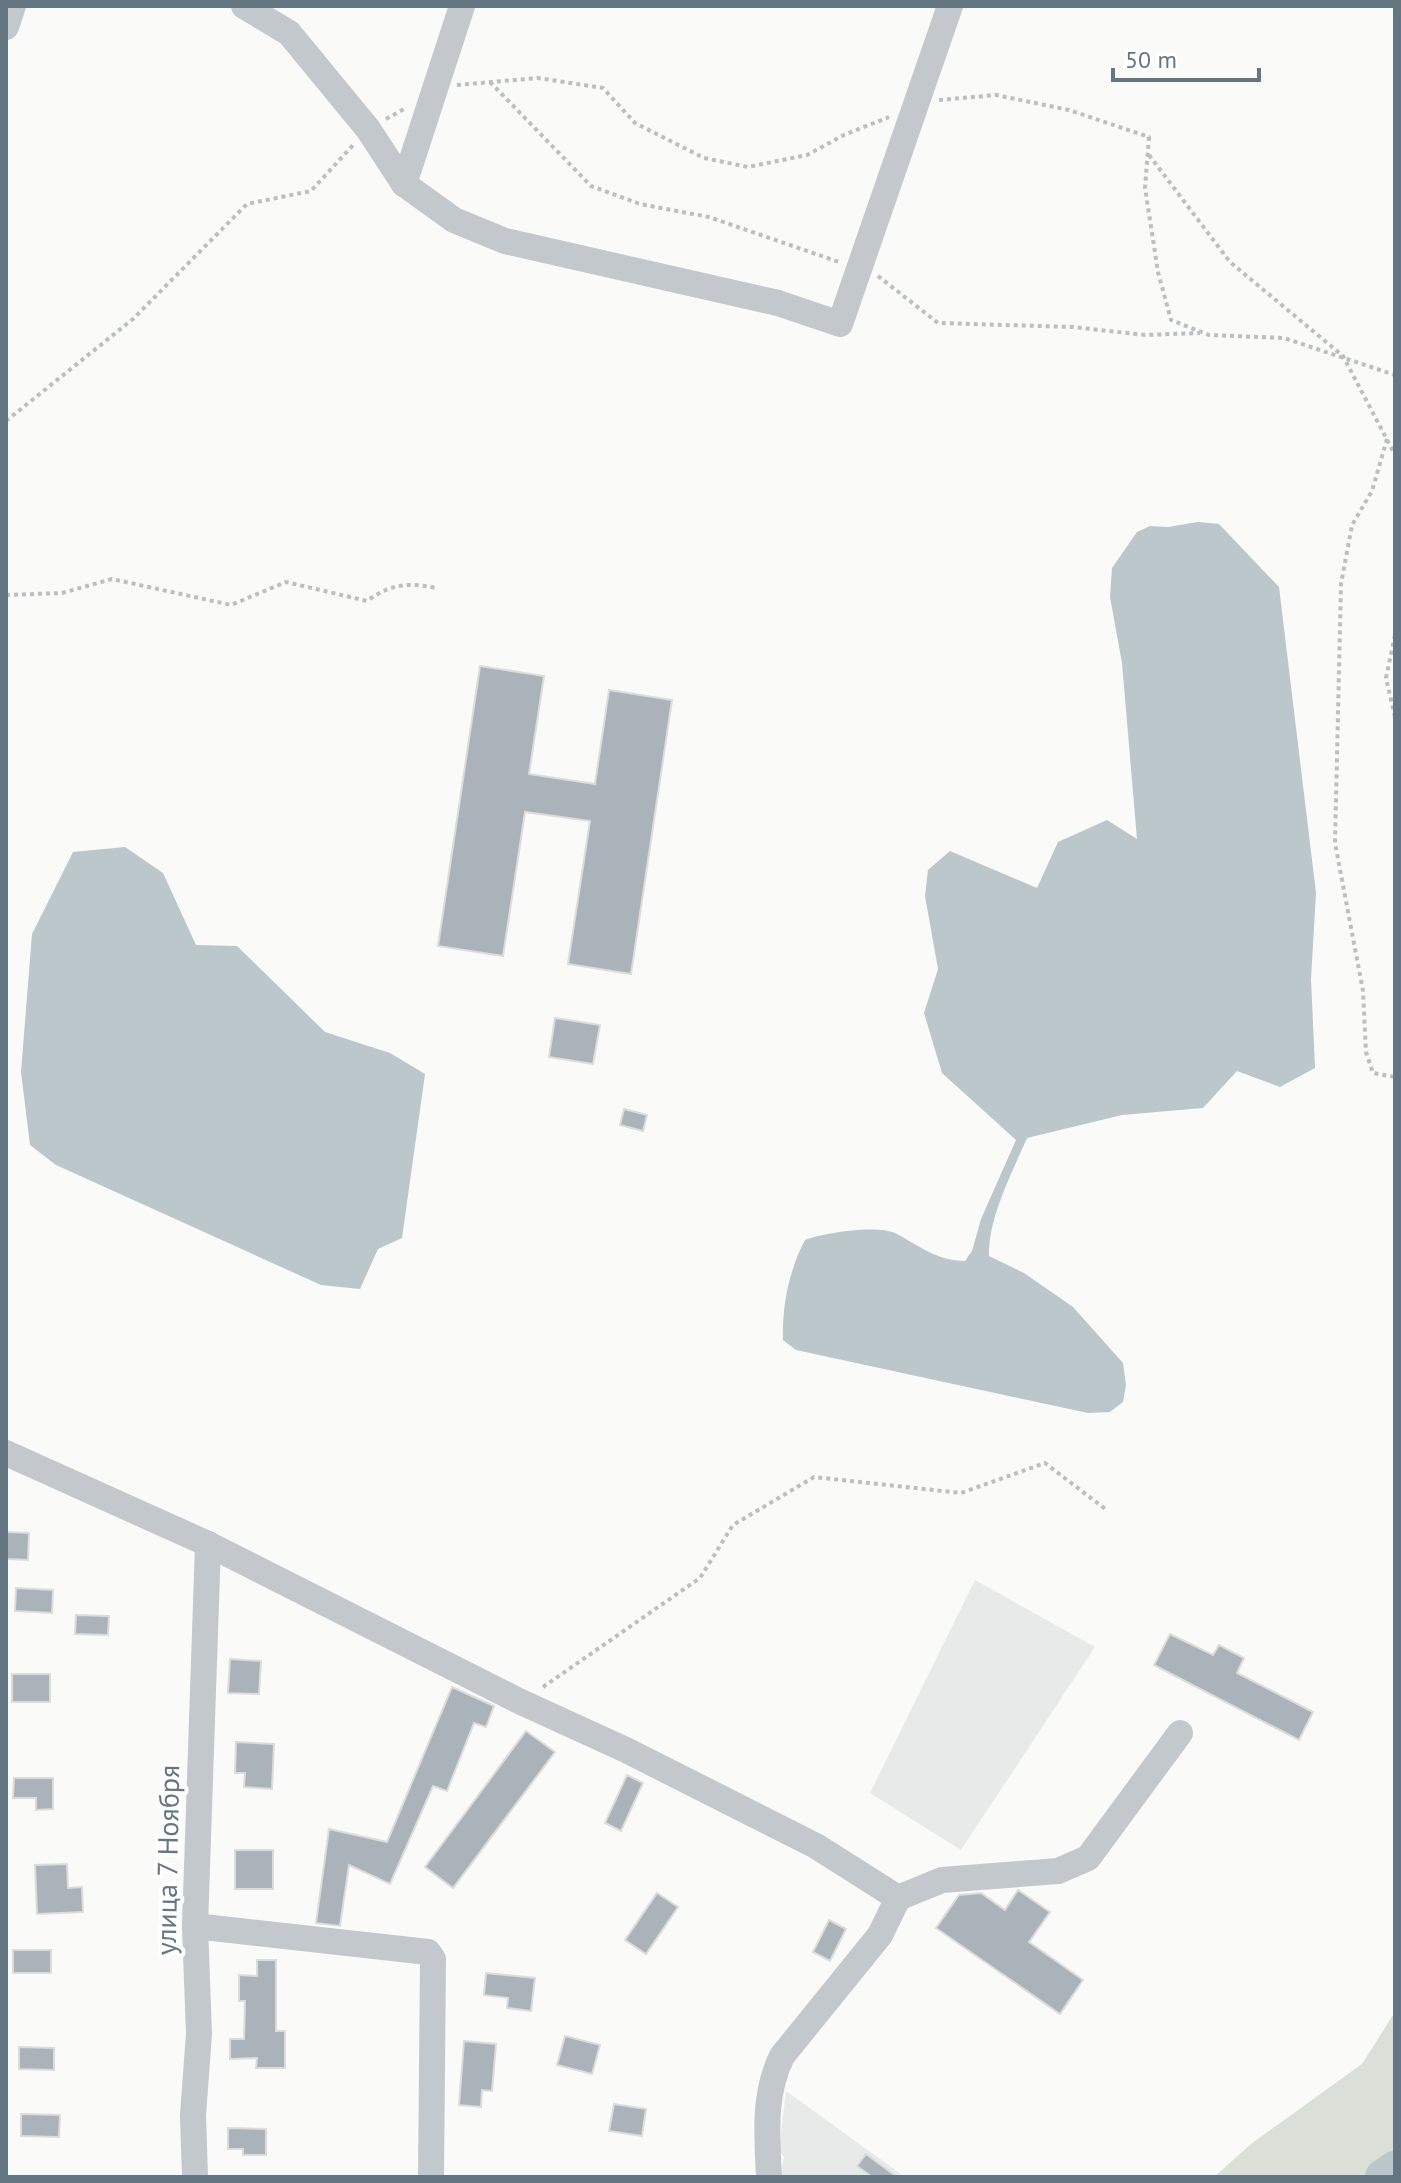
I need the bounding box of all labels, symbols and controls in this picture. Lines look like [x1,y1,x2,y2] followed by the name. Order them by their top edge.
[1113,32,1259,82] scale bar
[1125,44,1177,75] text: 50 m
[147,1764,187,1956] street label: улица 7 Ноября

